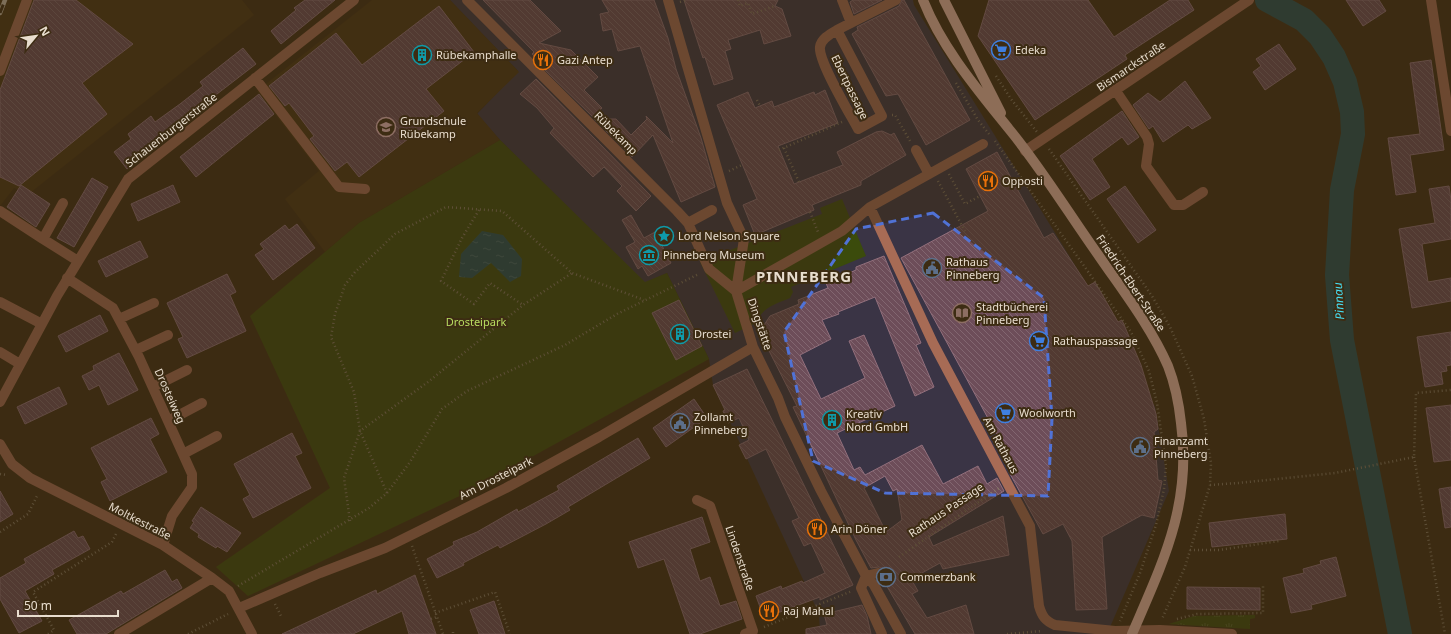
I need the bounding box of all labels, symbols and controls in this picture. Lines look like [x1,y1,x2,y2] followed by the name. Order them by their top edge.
[16,16,56,56] north arrow
[36,23,54,38] text: N
[1093,37,1168,94] street label: Bismarckstraße
[990,39,1012,61] supermarket icon: Edeka
[1015,42,1046,57] place label: Edeka
[411,44,433,66] building icon: Rübekamphalle
[436,47,517,62] place label: Rübekamphalle
[532,49,554,71] restaurant icon: Gazi Antep
[557,52,613,67] place label: Gazi Antep
[828,52,873,122] street label: Ebertpassage
[122,89,220,170] street label: Schauenburgerstraße
[591,108,642,158] street label: Rübekamp
[400,113,466,141] place label: Grundschule Rübekamp
[375,116,397,138] school or university icon: Grundschule Rübekamp
[977,170,999,192] restaurant icon: Opposti
[1002,173,1043,188] place label: Opposti
[653,225,675,247] place icon: Lord Nelson Square
[678,228,780,243] place label: Lord Nelson Square
[1093,231,1169,334] street label: Friedrich-Ebert-Straße
[638,244,660,266] museum icon: Pinneberg Museum
[663,247,765,262] place label: Pinneberg Museum
[946,254,999,282] place label: Rathaus Pinneberg
[921,257,943,279] public building icon: Rathaus Pinneberg
[756,266,852,286] district label: PINNEBERG
[1329,282,1348,320] water label: Pinnau
[745,296,776,352] street label: Dingstätte
[976,299,1048,327] place label: Stadtbücherei Pinneberg
[951,302,973,324] library icon: Stadtbücherei Pinneberg
[446,314,506,329] park label: Drosteipark
[669,323,691,345] building icon: Drostei
[694,326,731,341] place label: Drostei
[1028,330,1050,352] supermarket icon: Rathauspassage
[1053,333,1138,348] place label: Rathauspassage
[152,366,189,426] street label: Drosteiweg
[994,402,1016,424] supermarket icon: Woolworth
[1019,405,1076,420] place label: Woolworth
[846,406,908,434] place label: Kreativ Nord GmbH
[694,409,747,437] place label: Zollamt Pinneberg
[821,409,843,431] building icon: Kreativ Nord GmbH
[669,412,691,434] public building icon: Zollamt Pinneberg
[980,414,1023,476] street label: Am Rathaus
[1154,433,1208,461] place label: Finanzamt Pinneberg
[1129,436,1151,458] public building icon: Finanzamt Pinneberg
[456,452,535,503] street label: Am Drosteipark
[905,479,986,540] street label: Rathaus Passage
[106,498,174,543] street label: Moltkestraße
[806,518,828,540] restaurant icon: Arin Döner
[831,521,888,536] place label: Arin Döner
[722,523,759,592] street label: Lindenstraße
[875,566,897,588] bank icon: Commerzbank
[900,569,976,584] place label: Commerzbank
[18,592,118,618] scale bar
[24,597,52,614] text: 50 m
[758,600,780,622] restaurant icon: Raj Mahal
[783,603,834,618] place label: Raj Mahal

